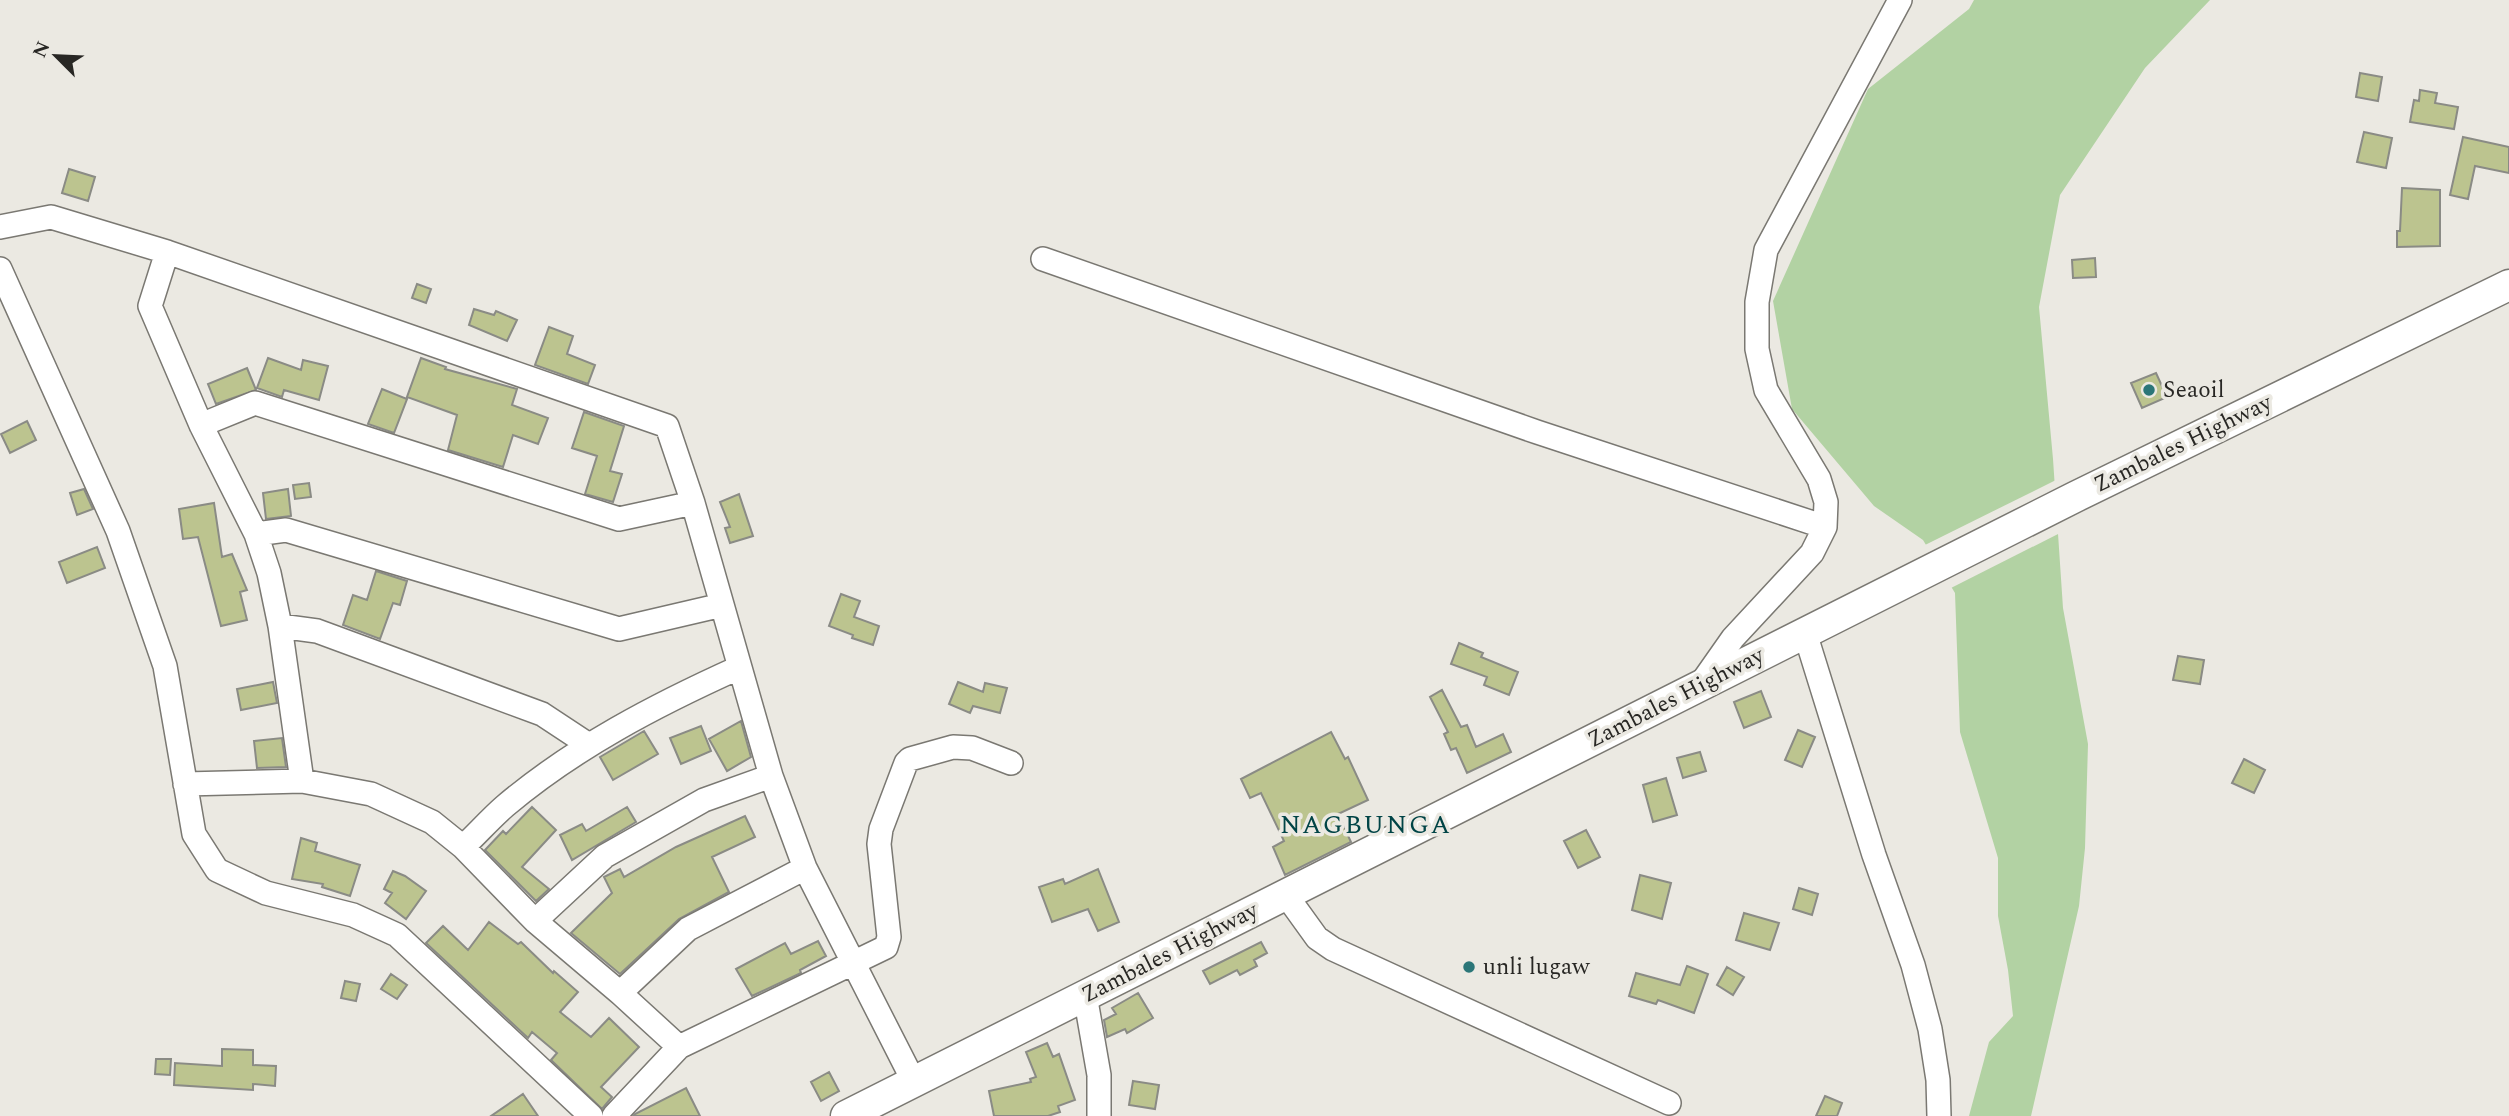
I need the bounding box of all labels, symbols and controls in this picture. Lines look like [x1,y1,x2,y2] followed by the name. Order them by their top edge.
[21,21,91,91] north arrow
[25,37,58,63] text: N
[2163,373,2225,408] place label: Seaoil
[2141,382,2157,398] marker: Seaoil
[2088,385,2279,502] street label: Zambales Highway
[1582,638,1771,758] street label: Zambales Highway
[1280,805,1452,845] district label: NAGBUNGA
[1076,893,1265,1013] street label: Zambales Highway
[1483,950,1590,985] place label: unli lugaw
[1461,959,1477,975] marker: unli lugaw

